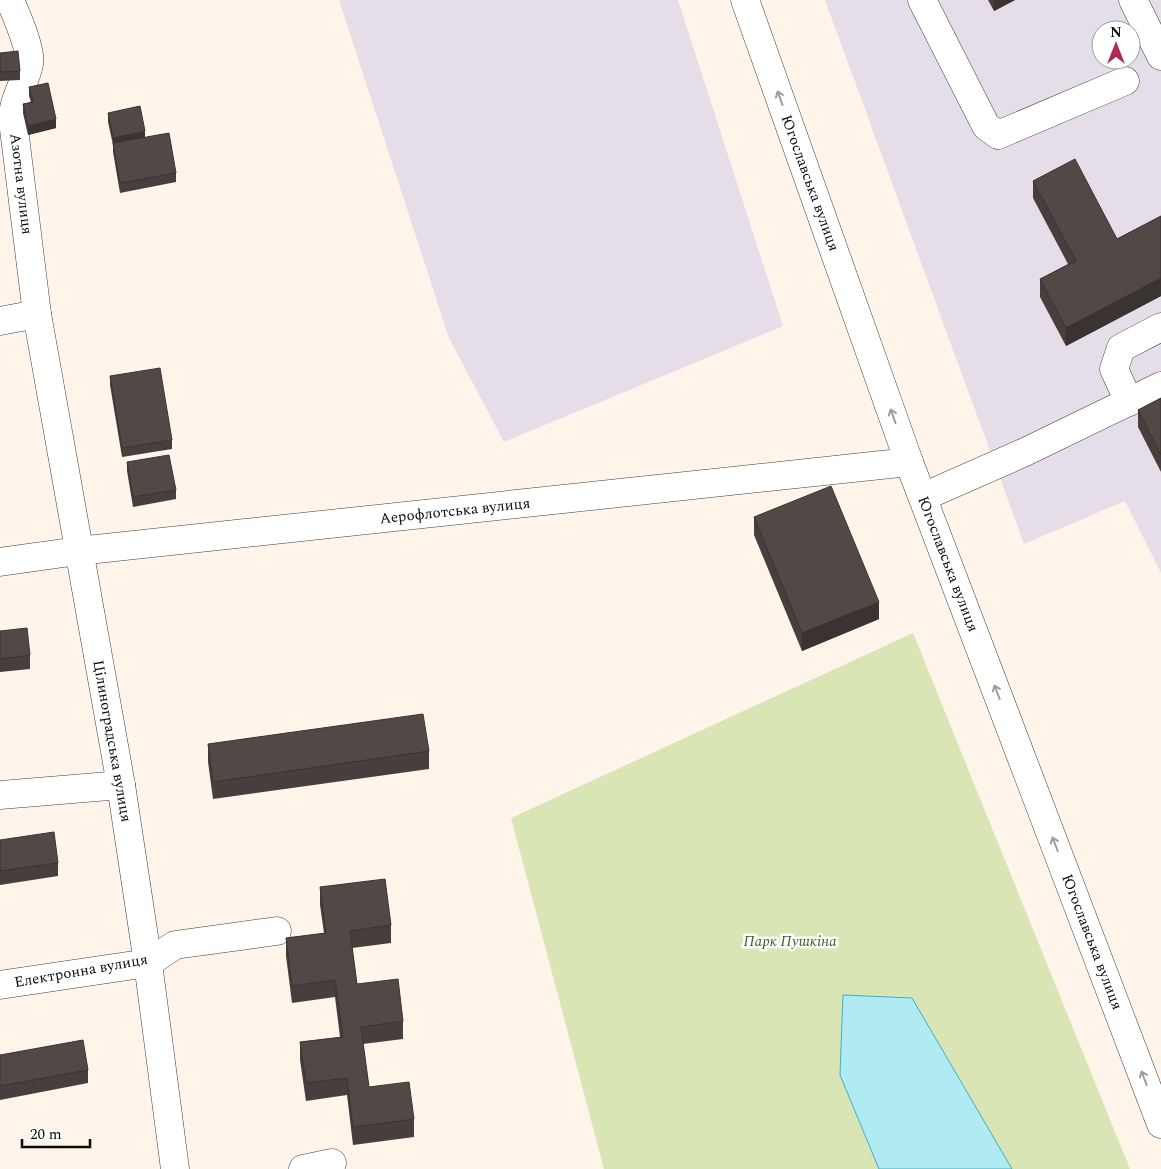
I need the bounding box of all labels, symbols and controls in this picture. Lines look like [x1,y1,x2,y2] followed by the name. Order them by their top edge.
[1091,20,1141,70] north arrow
[1110,22,1122,43] text: N
[775,91,784,106] one-way arrow
[775,112,845,254] street label: Югославська вулиця
[3,132,39,236] street label: Азотна вулиця
[888,409,897,424] one-way arrow
[379,492,531,530] street label: Аерофлотська вулиця
[912,493,984,635] street label: Югославська вулиця
[86,658,138,824] street label: Цілиноградська вулиця
[992,685,1001,701] one-way arrow
[1050,837,1059,853] one-way arrow
[1056,871,1128,1013] street label: Югославська вулиця
[743,930,837,953] park label: Парк Пушкіна
[12,948,150,994] street label: Електронна вулиця
[1139,1071,1148,1086] one-way arrow
[22,1116,90,1148] scale bar
[30,1123,62,1146] text: 20 m

